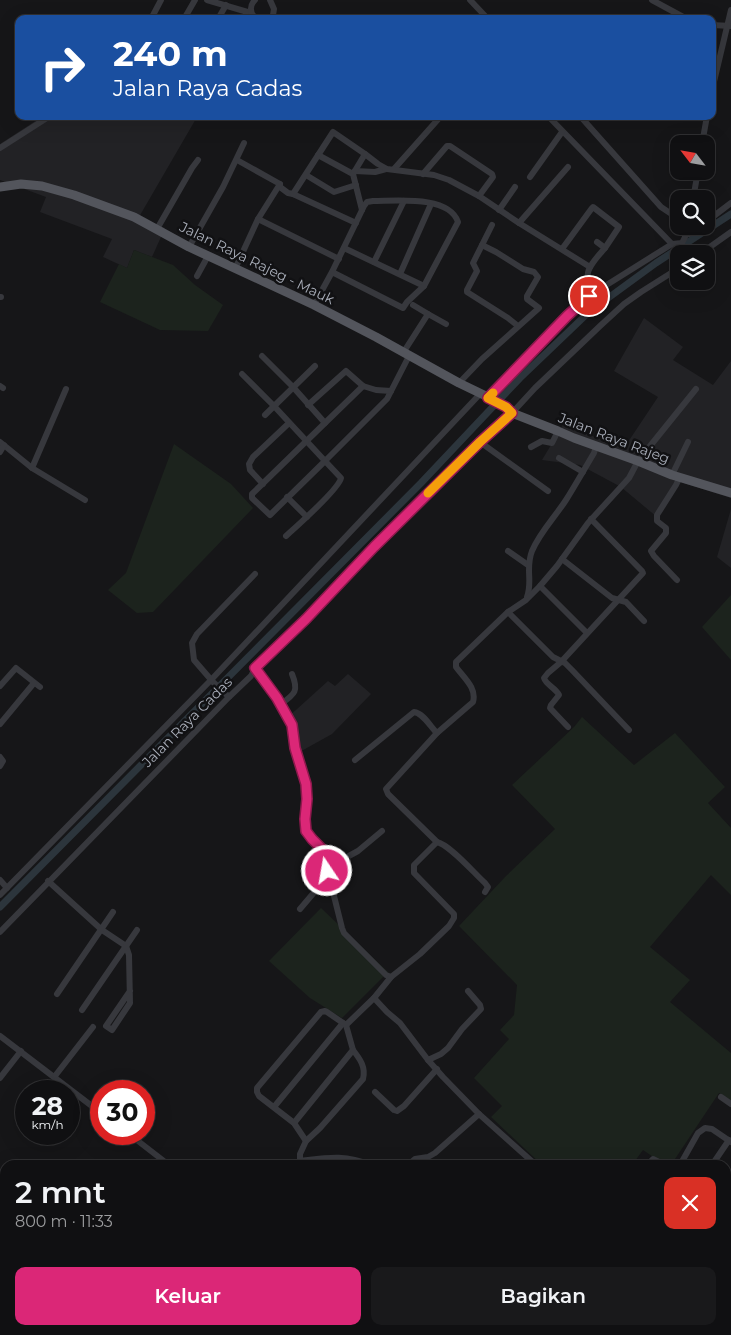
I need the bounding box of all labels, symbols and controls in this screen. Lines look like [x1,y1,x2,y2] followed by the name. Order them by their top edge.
[113,32,228,75] text: 240 m
[30,35,95,100] icon: right
[113,75,302,102] text: Jalan Raya Cadas
[670,135,715,180] north arrow
[670,135,715,290] map controls
[670,190,715,235] button: search
[176,217,338,309] street label: Jalan Raya Rajeg - Mauk
[670,245,715,290] button: layers
[568,275,610,317] pin
[575,282,603,310] icon: arrive
[555,408,672,468] street label: Jalan Raya Rajeg
[137,673,236,772] street label: Jalan Raya Cadas
[300,844,352,896] position arrow
[90,1080,155,1145] speed limit sign: 30
[32,1091,63,1121] text: 28
[31,1117,64,1132] text: km/h
[15,1174,106,1211] text: 2 mnt
[664,1177,716,1229] button: close
[15,1212,113,1231] text: 800 m · 11:33
[15,1267,361,1325] button: Keluar
[371,1267,716,1325] button: Bagikan

